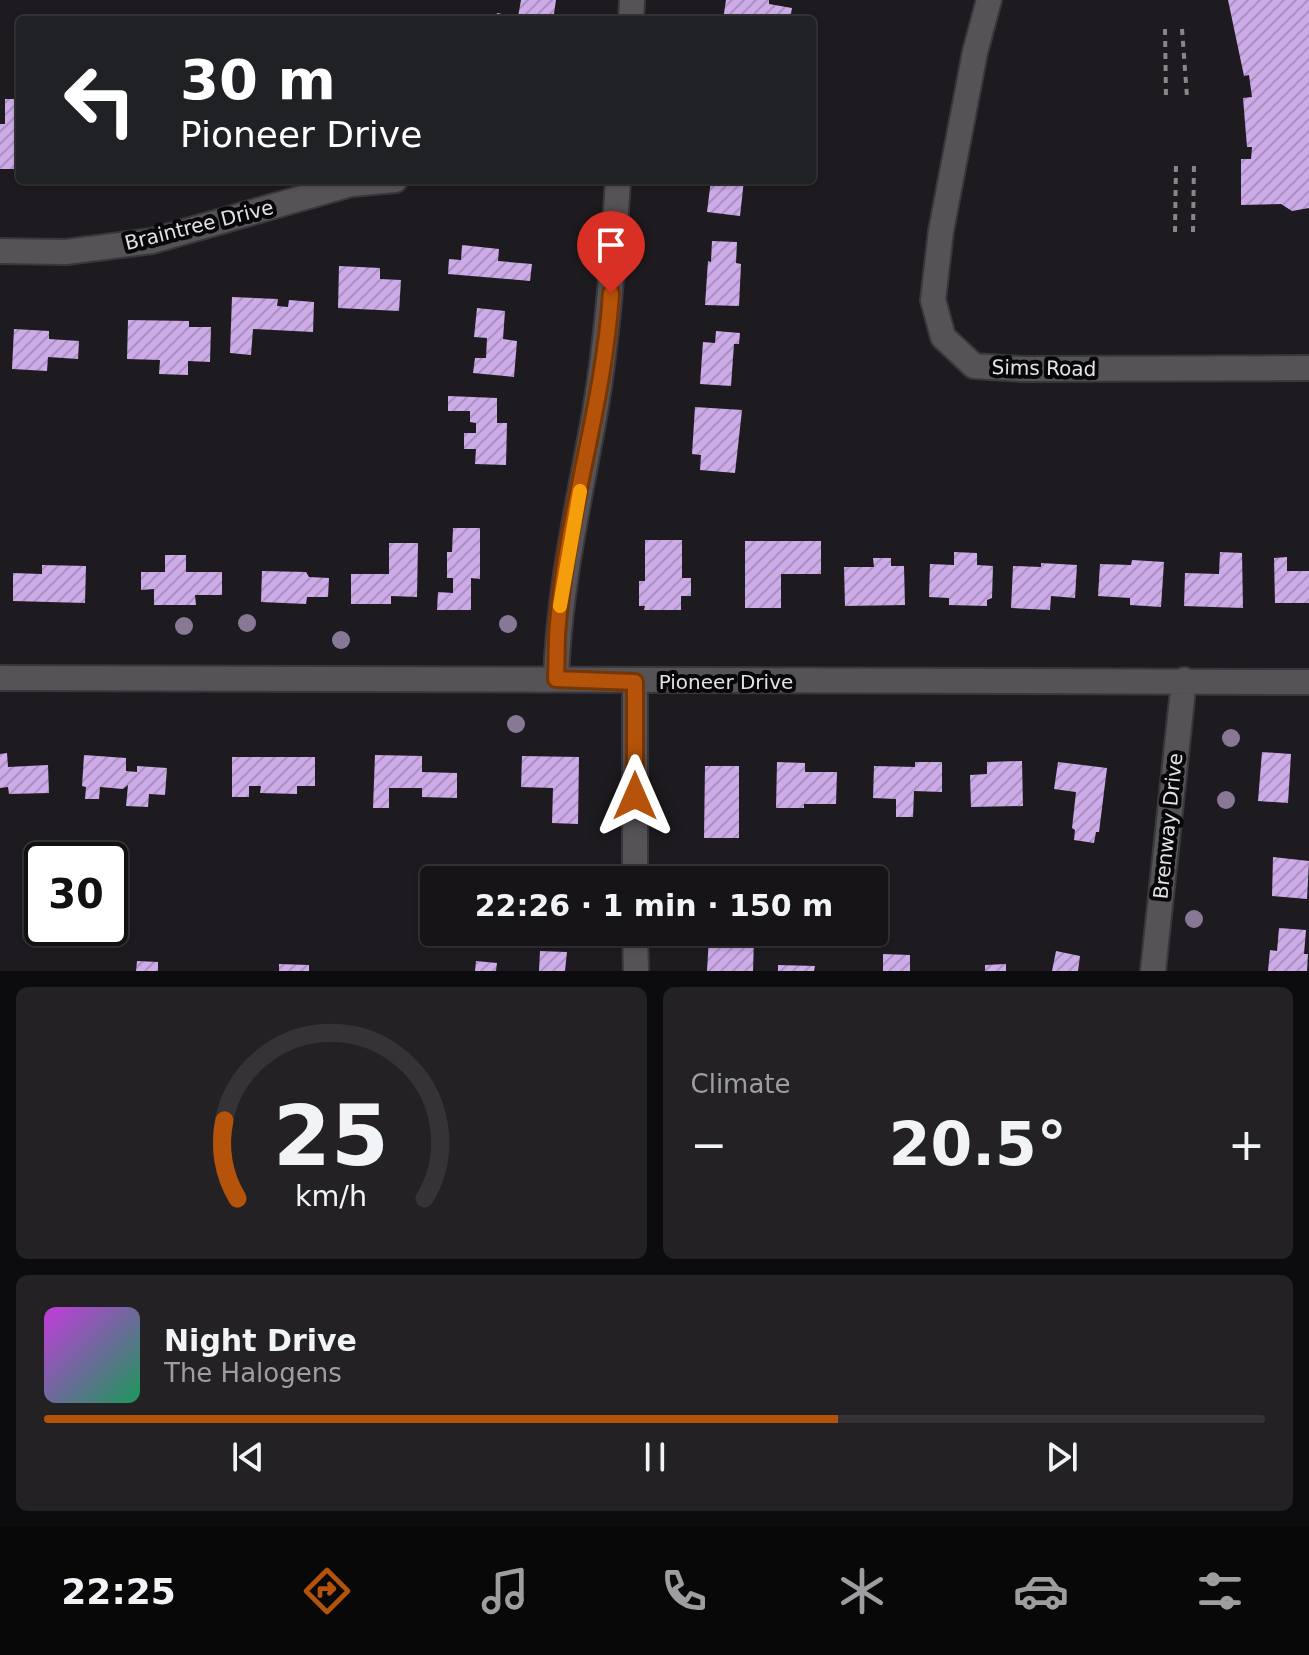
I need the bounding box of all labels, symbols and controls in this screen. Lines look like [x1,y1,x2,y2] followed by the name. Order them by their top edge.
[180,47,336,112] text: 30 m
[48,48,152,152] icon: left
[180,114,422,155] text: Pioneer Drive
[122,195,276,255] street label: Braintree Drive
[577,211,645,293] pin
[589,223,633,267] icon: arrive
[991,355,1097,381] street label: Sims Road
[659,670,793,694] street label: Pioneer Drive
[1148,752,1188,900] street label: Brenway Drive
[593,754,677,838] position arrow
[24,842,128,946] speed limit sign: 30
[475,888,833,923] text: 22:26 · 1 min · 150 m
[691,1069,791,1099] text: Climate
[273,1088,389,1185] text: 25
[889,1109,1067,1179] text: 20.5°
[691,1119,727,1170] text: −
[1228,1119,1265,1170] text: +
[295,1179,367,1213] text: km/h
[164,1323,357,1358] text: Night Drive
[164,1358,342,1388] text: The Halogens
[226,1435,270,1479] icon: previous
[633,1435,677,1479] icon: pause
[1040,1435,1084,1479] icon: next
[299,1563,355,1619] icon: directions
[477,1563,533,1619] icon: music
[656,1563,712,1619] icon: phone
[834,1563,890,1619] icon: climate
[1013,1563,1069,1619] icon: car
[1192,1563,1248,1619] icon: filters
[61,1571,176,1612] text: 22:25

